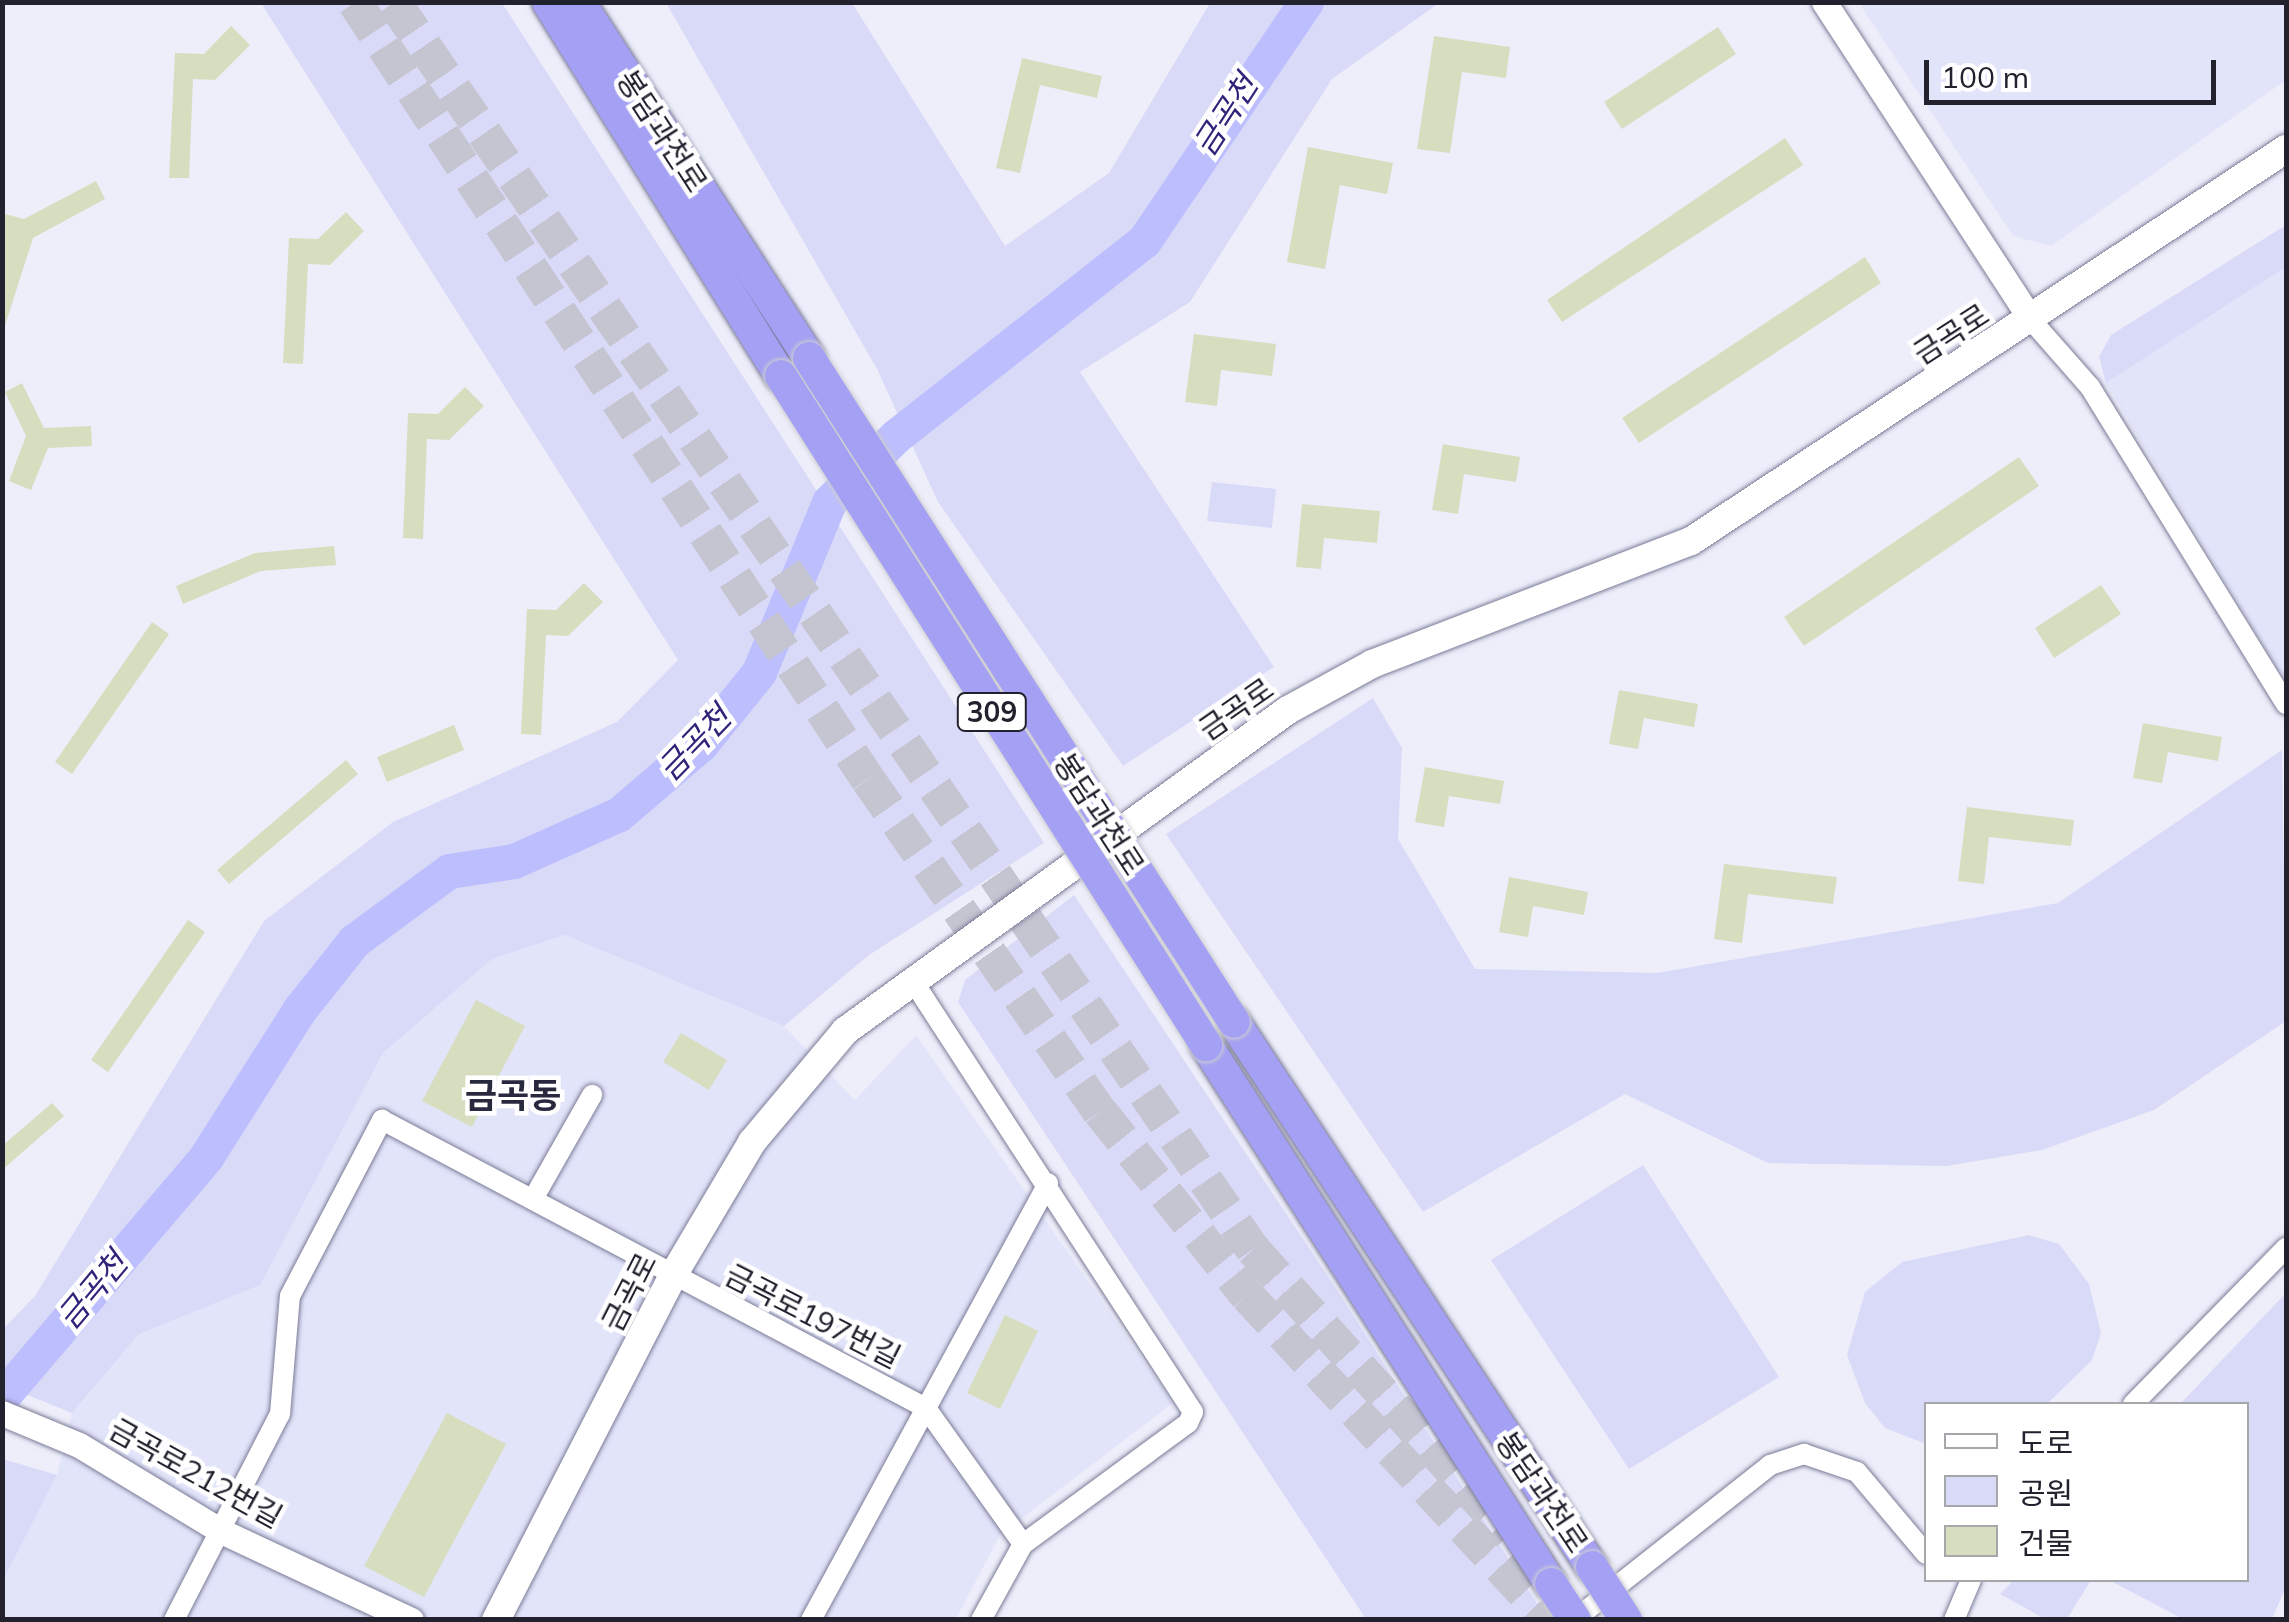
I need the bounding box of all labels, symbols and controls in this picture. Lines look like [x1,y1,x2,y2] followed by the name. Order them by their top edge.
[1929,40,2222,102] scale bar
[1941,58,2029,96] text: 100 m
[609,63,715,199] street label: 봉담과천로
[1185,68,1265,162] water label: 금곡천
[1906,296,1996,372] street label: 금곡로
[1192,671,1280,747] street label: 금곡로
[954,689,1030,735] road number: 309
[650,698,738,788] water label: 금곡천
[1046,746,1152,882] street label: 봉담과천로
[465,1074,561,1116] district label: 금곡동
[49,1244,135,1336] water label: 금곡천
[594,1247,664,1337] street label: 금곡로
[719,1256,907,1376] street label: 금곡로197번길
[1924,1402,2249,1582] legend
[103,1411,289,1535] street label: 금곡로212번길
[2018,1424,2073,1462] text: 도로
[1488,1425,1596,1559] street label: 봉담과천로
[2018,1474,2073,1512] text: 공원
[2018,1524,2073,1562] text: 건물

